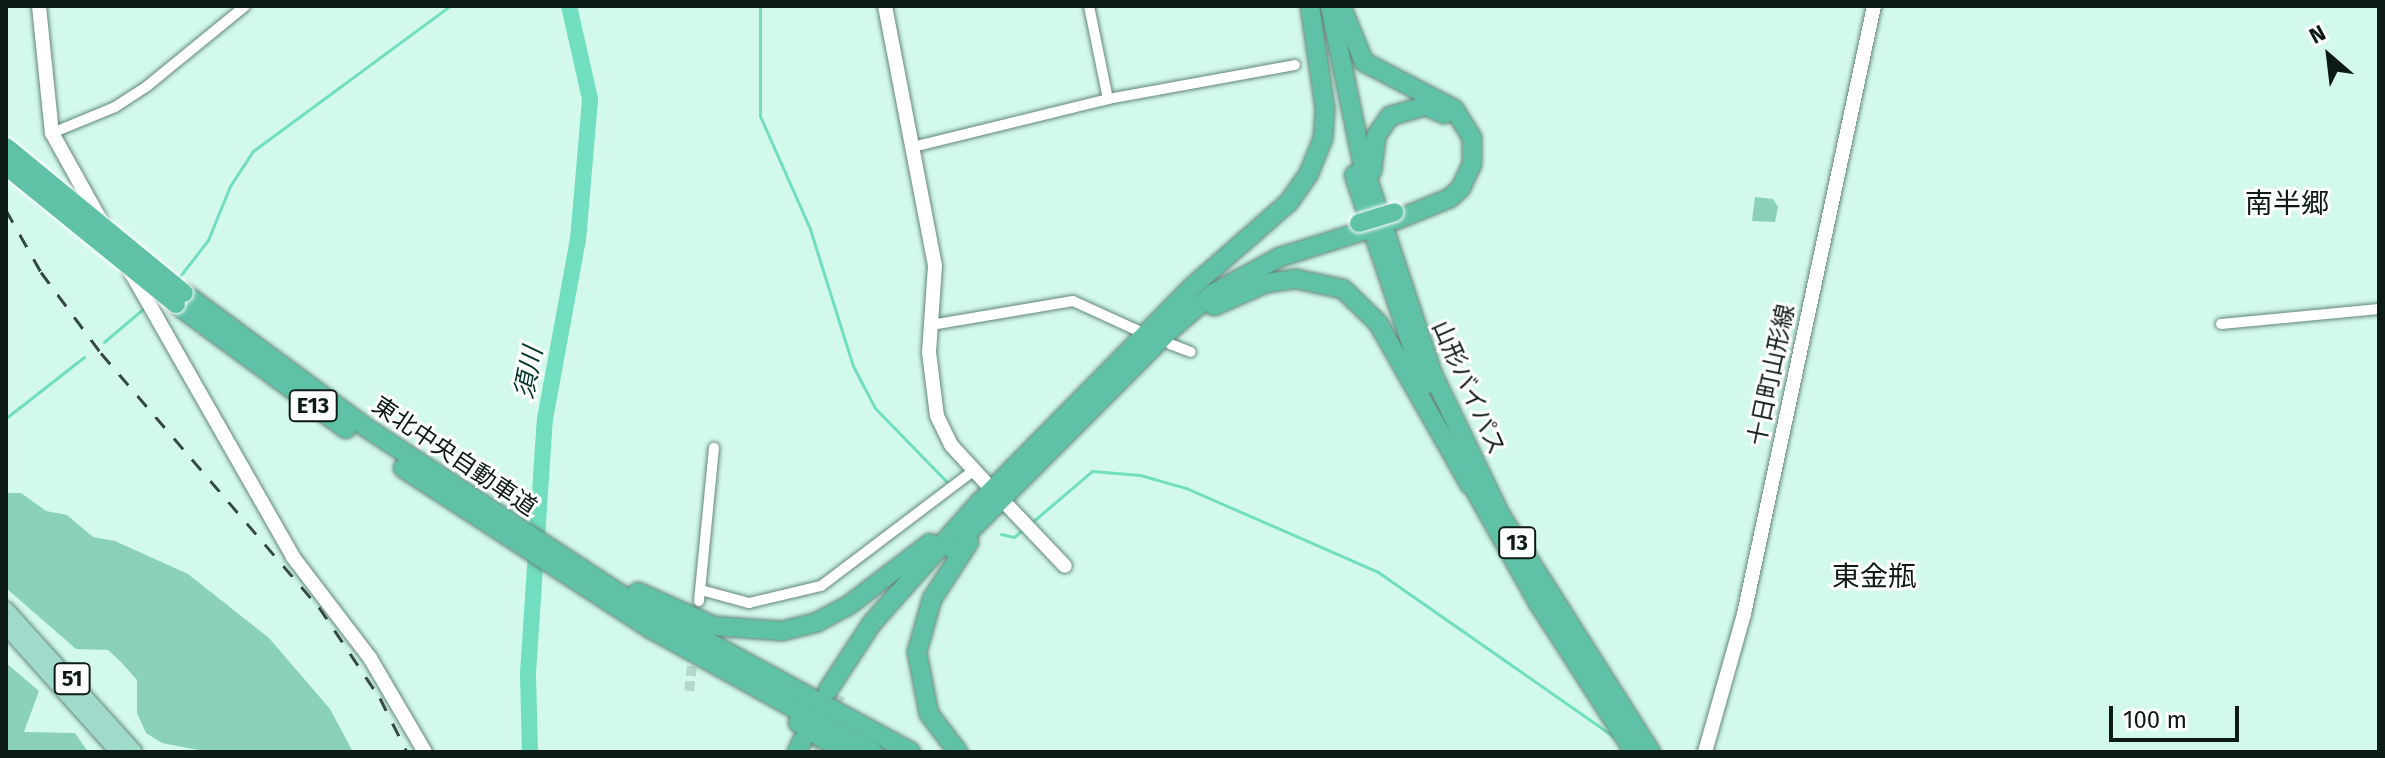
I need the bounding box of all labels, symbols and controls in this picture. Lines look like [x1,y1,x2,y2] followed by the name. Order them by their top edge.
[2289,16,2369,96] north arrow
[2305,19,2330,50] text: N
[2245,187,2329,221] district label: 南半郷
[1743,302,1801,448] street label: 十日町山形線
[1426,316,1510,460] street label: 山形バイパス
[509,345,549,401] water label: 須川
[287,388,339,424] road number: E13
[366,391,542,523] street label: 東北中央自動車道
[1497,525,1537,561] road number: 13
[1832,560,1916,594] district label: 東金瓶
[52,661,92,697] road number: 51
[2113,690,2243,740] scale bar
[2123,706,2187,734] text: 100 m

